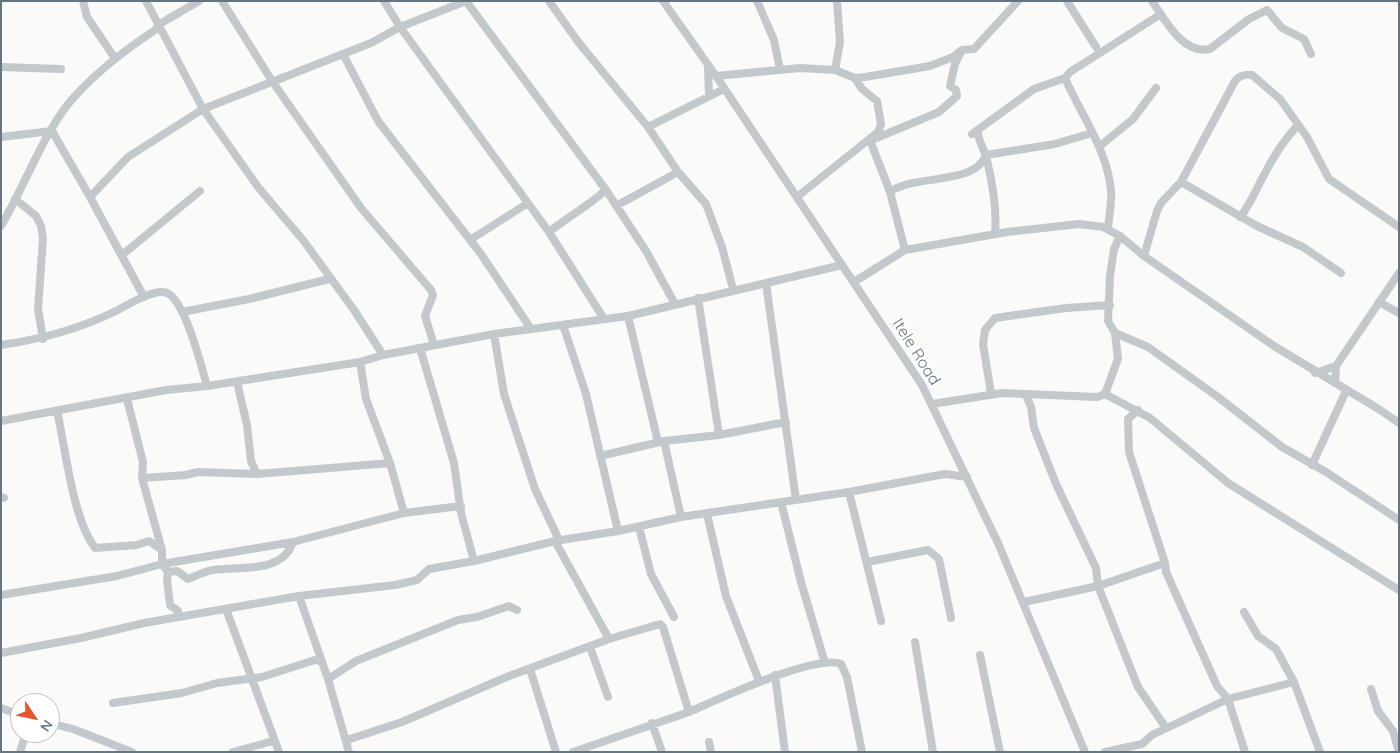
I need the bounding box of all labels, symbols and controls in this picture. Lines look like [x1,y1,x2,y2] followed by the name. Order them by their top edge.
[888,315,944,389] street label: Itele Road
[10,693,60,743] north arrow
[36,717,57,735] text: N

